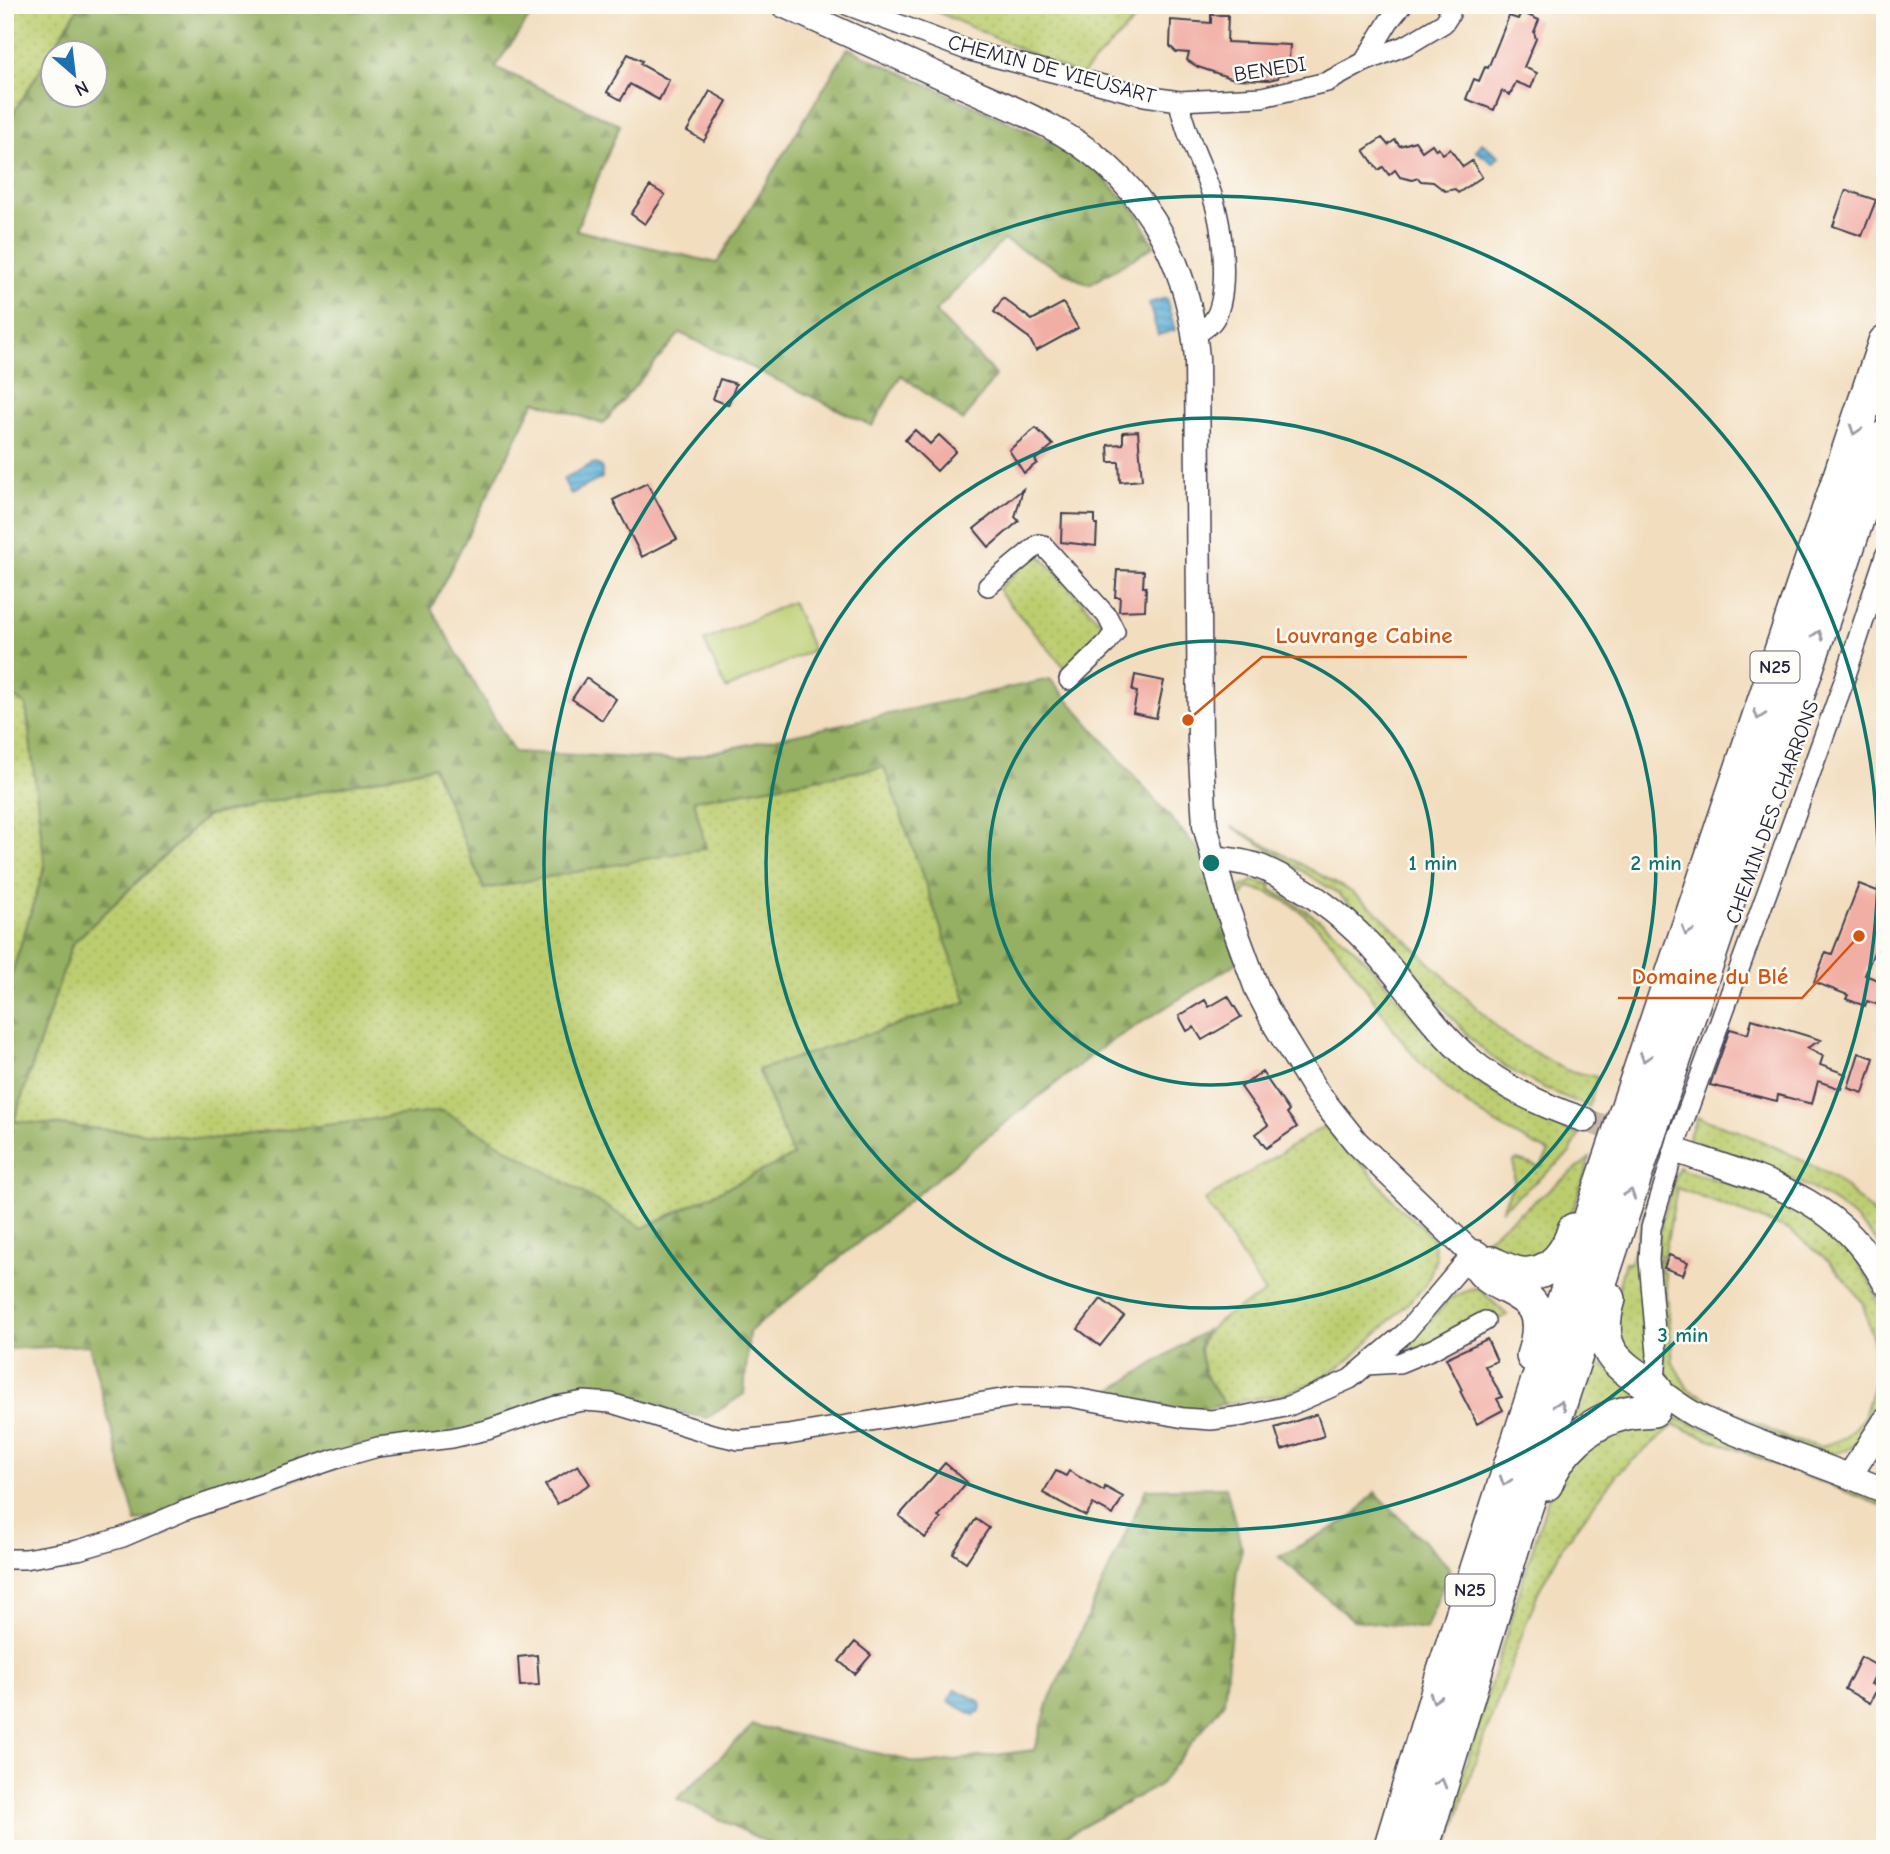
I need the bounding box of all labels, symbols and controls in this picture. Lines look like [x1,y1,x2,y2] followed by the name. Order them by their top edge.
[945,30,1159,108] street label: CHEMIN DE VIEUSART
[38,38,108,108] north arrow
[1232,51,1308,87] street label: BENEDI
[71,76,92,101] text: N
[1849,424,1863,436] one-way arrow
[1262,613,1467,657] callout: Louvrange Cabine
[1275,622,1453,649] text: Louvrange Cabine
[1810,629,1824,642] one-way arrow
[1750,652,1800,682] road number: N25
[1720,697,1824,927] street label: CHEMIN DES CHARRONS
[1753,709,1767,721] one-way arrow
[1199,851,1223,875] centre of rings
[1409,851,1457,875] text: 1 min
[1630,851,1682,875] text: 2 min
[1681,924,1695,937] one-way arrow
[1618,954,1802,998] callout: Domaine du Blé
[1632,963,1788,990] text: Domaine du Blé
[1639,1050,1653,1062] one-way arrow
[1622,1188,1636,1201] one-way arrow
[1657,1323,1709,1347] text: 3 min
[1552,1400,1566,1412] one-way arrow
[1499,1475,1513,1487] one-way arrow
[1446,1574,1494,1606] road number: N25
[1429,1691,1444,1703] one-way arrow
[1433,1777,1448,1789] one-way arrow

